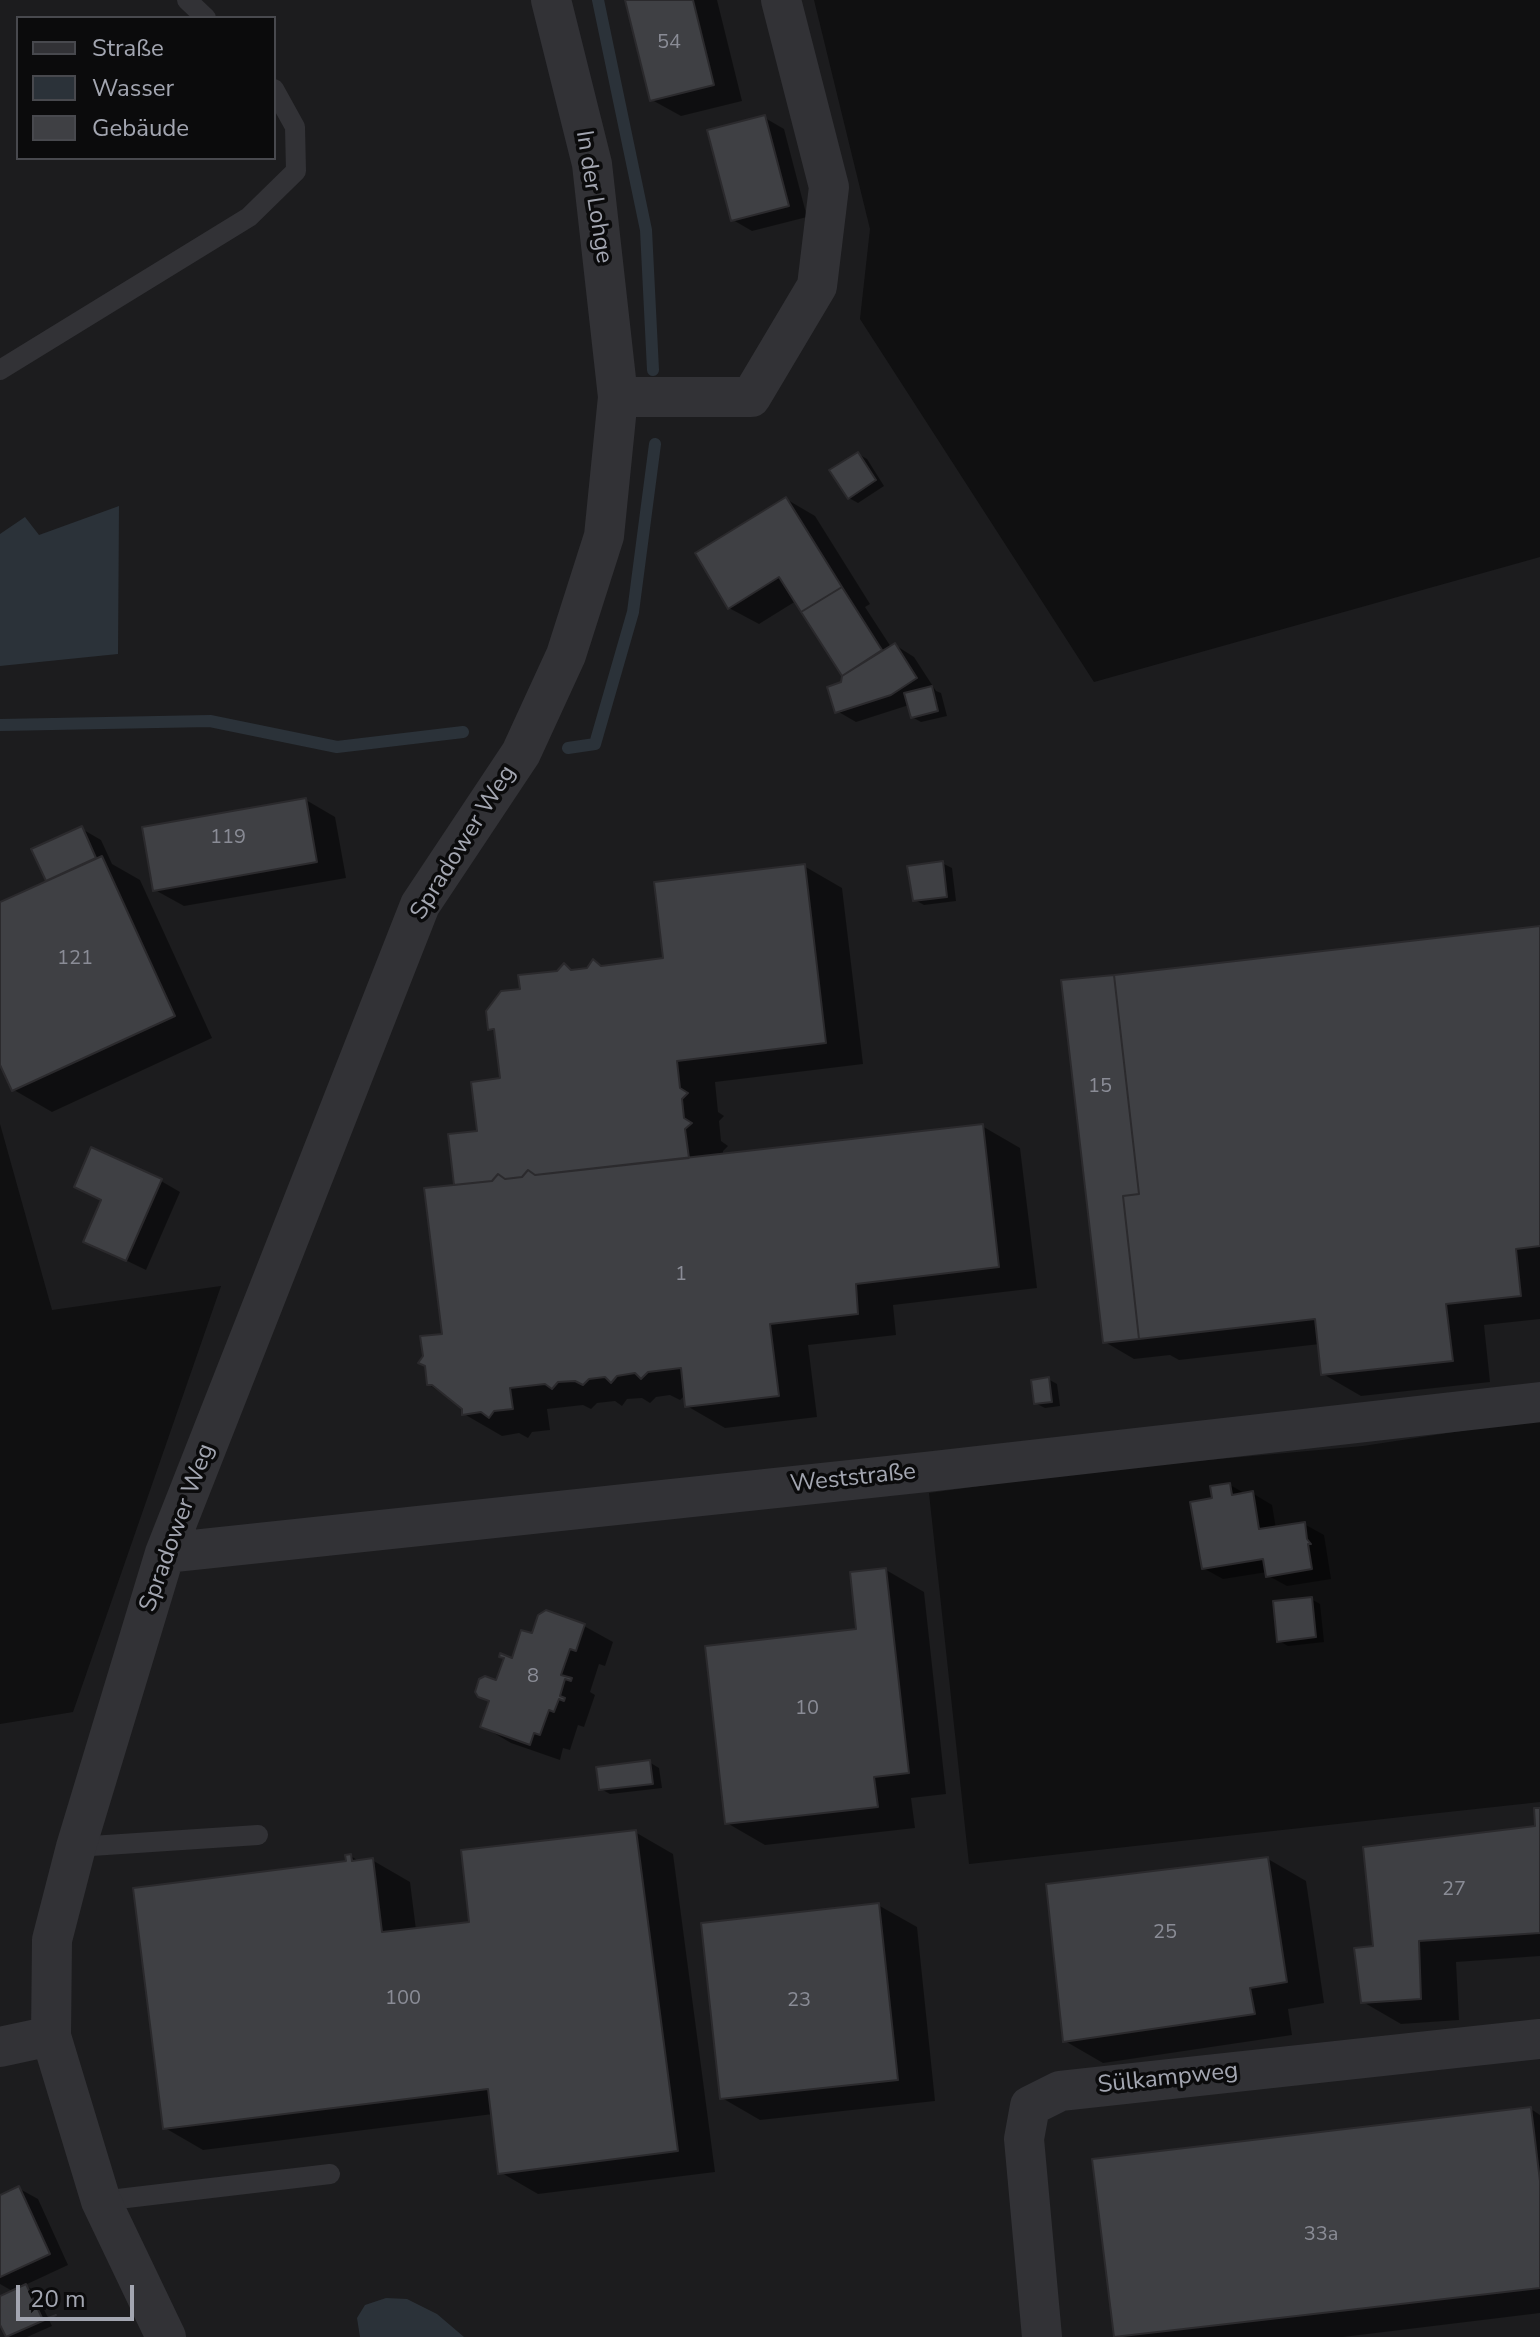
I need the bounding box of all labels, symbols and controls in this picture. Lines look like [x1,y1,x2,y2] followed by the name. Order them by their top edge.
[16,16,276,160] legend
[657,31,681,55] house number: 54
[92,32,164,64] text: Straße
[92,72,174,104] text: Wasser
[92,112,189,144] text: Gebäude
[568,128,618,266] street label: In der Lohge
[405,761,523,925] street label: Spradower Weg
[210,826,246,850] house number: 119
[57,947,93,971] house number: 121
[1088,1075,1112,1099] house number: 15
[675,1263,687,1287] house number: 1
[134,1440,222,1616] street label: Spradower Weg
[789,1458,917,1500] street label: Weststraße
[527,1665,539,1689] house number: 8
[795,1697,819,1721] house number: 10
[1442,1878,1466,1902] house number: 27
[1153,1921,1177,1945] house number: 25
[385,1987,421,2011] house number: 100
[787,1989,811,2013] house number: 23
[1096,2057,1240,2101] street label: Sülkampweg
[1304,2223,1338,2247] house number: 33a
[20,2269,138,2319] scale bar
[30,2283,86,2315] text: 20 m

